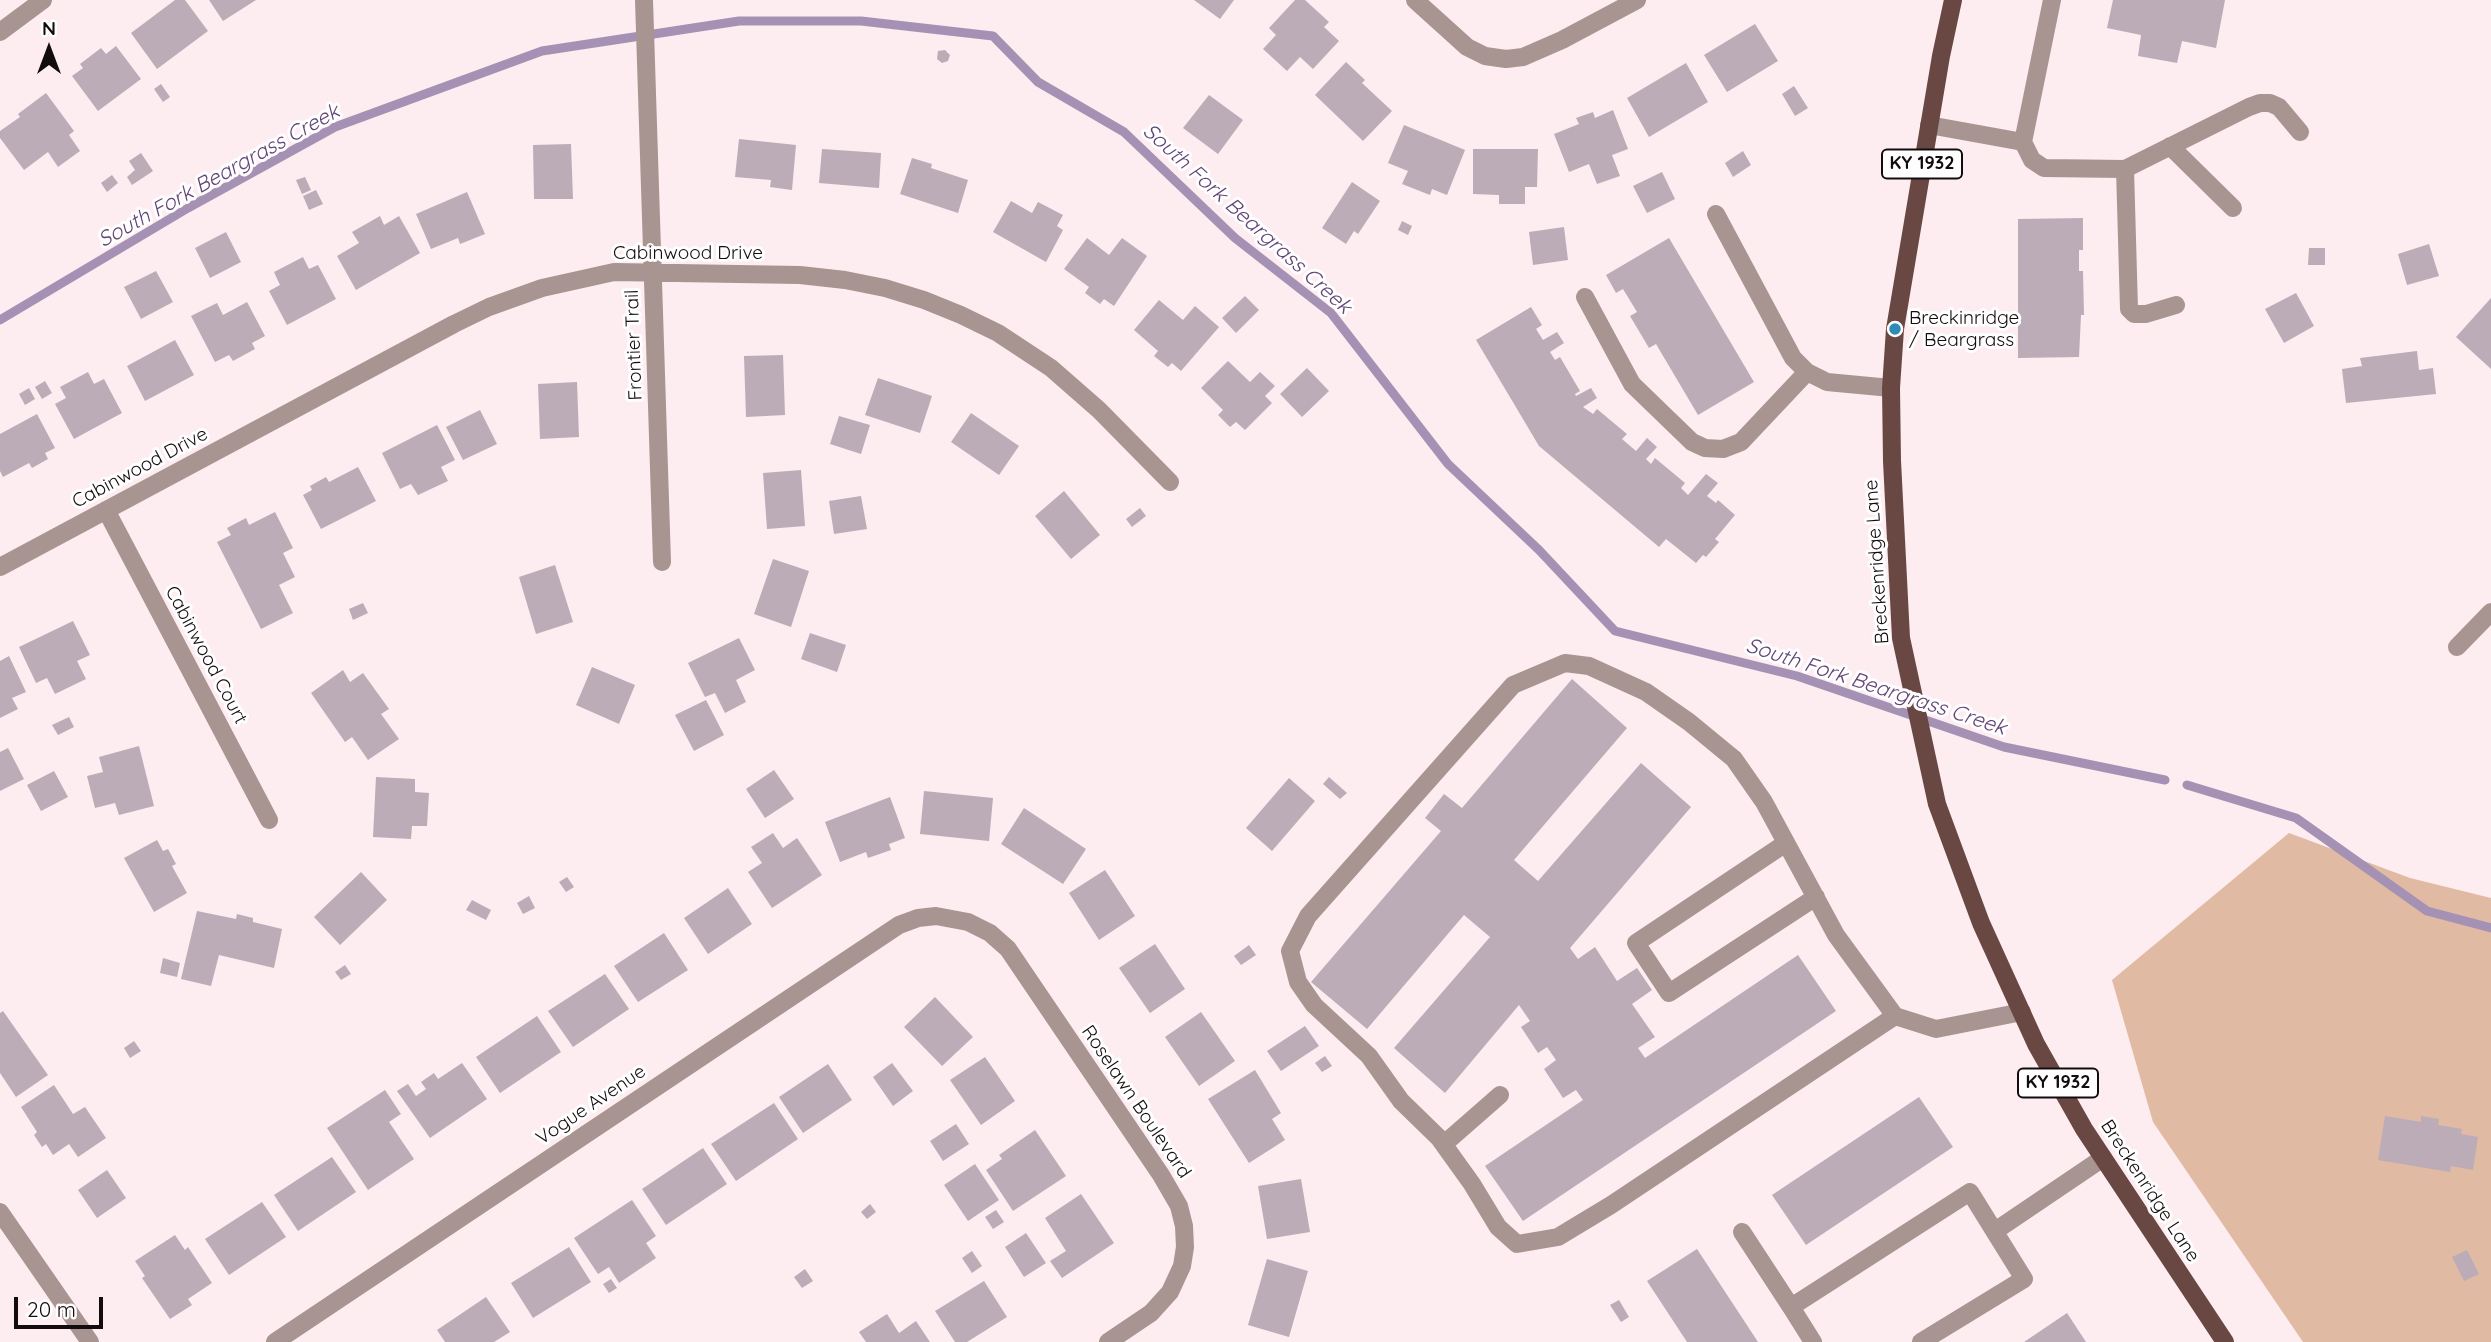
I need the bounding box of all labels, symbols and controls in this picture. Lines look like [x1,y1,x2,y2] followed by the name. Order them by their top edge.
[14,14,84,84] north arrow
[42,16,56,40] text: N
[94,99,344,253] water label: South Fork Beargrass Creek
[1137,119,1357,319] water label: South Fork Beargrass Creek
[1882,149,1962,178] road number: KY 1932
[613,242,763,264] street label: Cabinwood Drive
[621,289,647,401] street label: Frontier Trail
[1909,307,2019,351] place label: Breckinridge / Beargrass
[1887,321,1903,337] marker: Breckinridge / Beargrass
[68,423,212,513] street label: Cabinwood Drive
[1860,479,1894,645] street label: Breckenridge Lane
[160,582,252,728] street label: Cabinwood Court
[1743,633,2009,741] water label: South Fork Beargrass Creek
[1076,1021,1196,1183] street label: Roselawn Boulevard
[532,1060,650,1150] street label: Vogue Avenue
[2018,1068,2098,1098] road number: KY 1932
[2096,1116,2204,1266] street label: Breckenridge Lane
[18,1282,107,1326] scale bar
[27,1296,76,1322] text: 20 m

